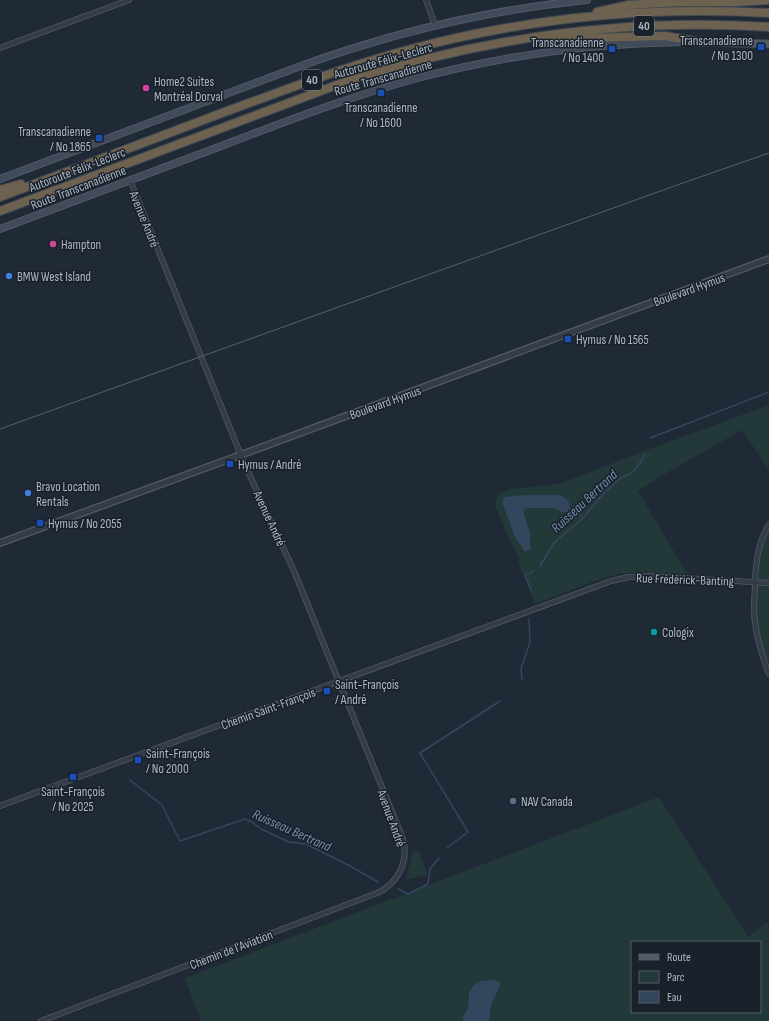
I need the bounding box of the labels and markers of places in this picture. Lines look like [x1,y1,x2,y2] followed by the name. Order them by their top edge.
[680,33,753,64] place label: Transcanadienne / No 1300
[531,35,604,66] place label: Transcanadienne / No 1400
[756,42,766,52] marker: Transcanadienne / No 1300
[607,44,617,54] marker: Transcanadienne / No 1400
[154,74,223,105] place label: Home2 Suites Montréal Dorval
[141,83,151,93] marker: Home2 Suites Montréal Dorval
[376,88,386,98] marker: Transcanadienne / No 1600
[344,100,418,131] place label: Transcanadienne / No 1600
[18,124,91,155] place label: Transcanadienne / No 1865
[94,133,104,143] marker: Transcanadienne / No 1865
[61,237,101,253] place label: Hampton
[48,239,58,249] marker: Hampton
[17,269,91,285] place label: BMW West Island
[4,271,14,281] marker: BMW West Island
[576,332,649,348] place label: Hymus / No 1565
[563,334,573,344] marker: Hymus / No 1565
[238,457,302,473] place label: Hymus / André
[225,459,235,469] marker: Hymus / André
[36,479,100,510] place label: Bravo Location Rentals
[23,488,33,498] marker: Bravo Location Rentals
[48,516,122,532] place label: Hymus / No 2055
[35,518,45,528] marker: Hymus / No 2055
[662,625,694,641] place label: Cologix
[649,627,659,637] marker: Cologix
[335,677,399,708] place label: Saint-François / André
[322,686,332,696] marker: Saint-François / André
[146,746,210,777] place label: Saint-François / No 2000
[133,755,143,765] marker: Saint-François / No 2000
[68,772,78,782] marker: Saint-François / No 2025
[41,784,105,815] place label: Saint-François / No 2025
[521,794,573,810] place label: NAV Canada
[508,796,518,806] marker: NAV Canada

